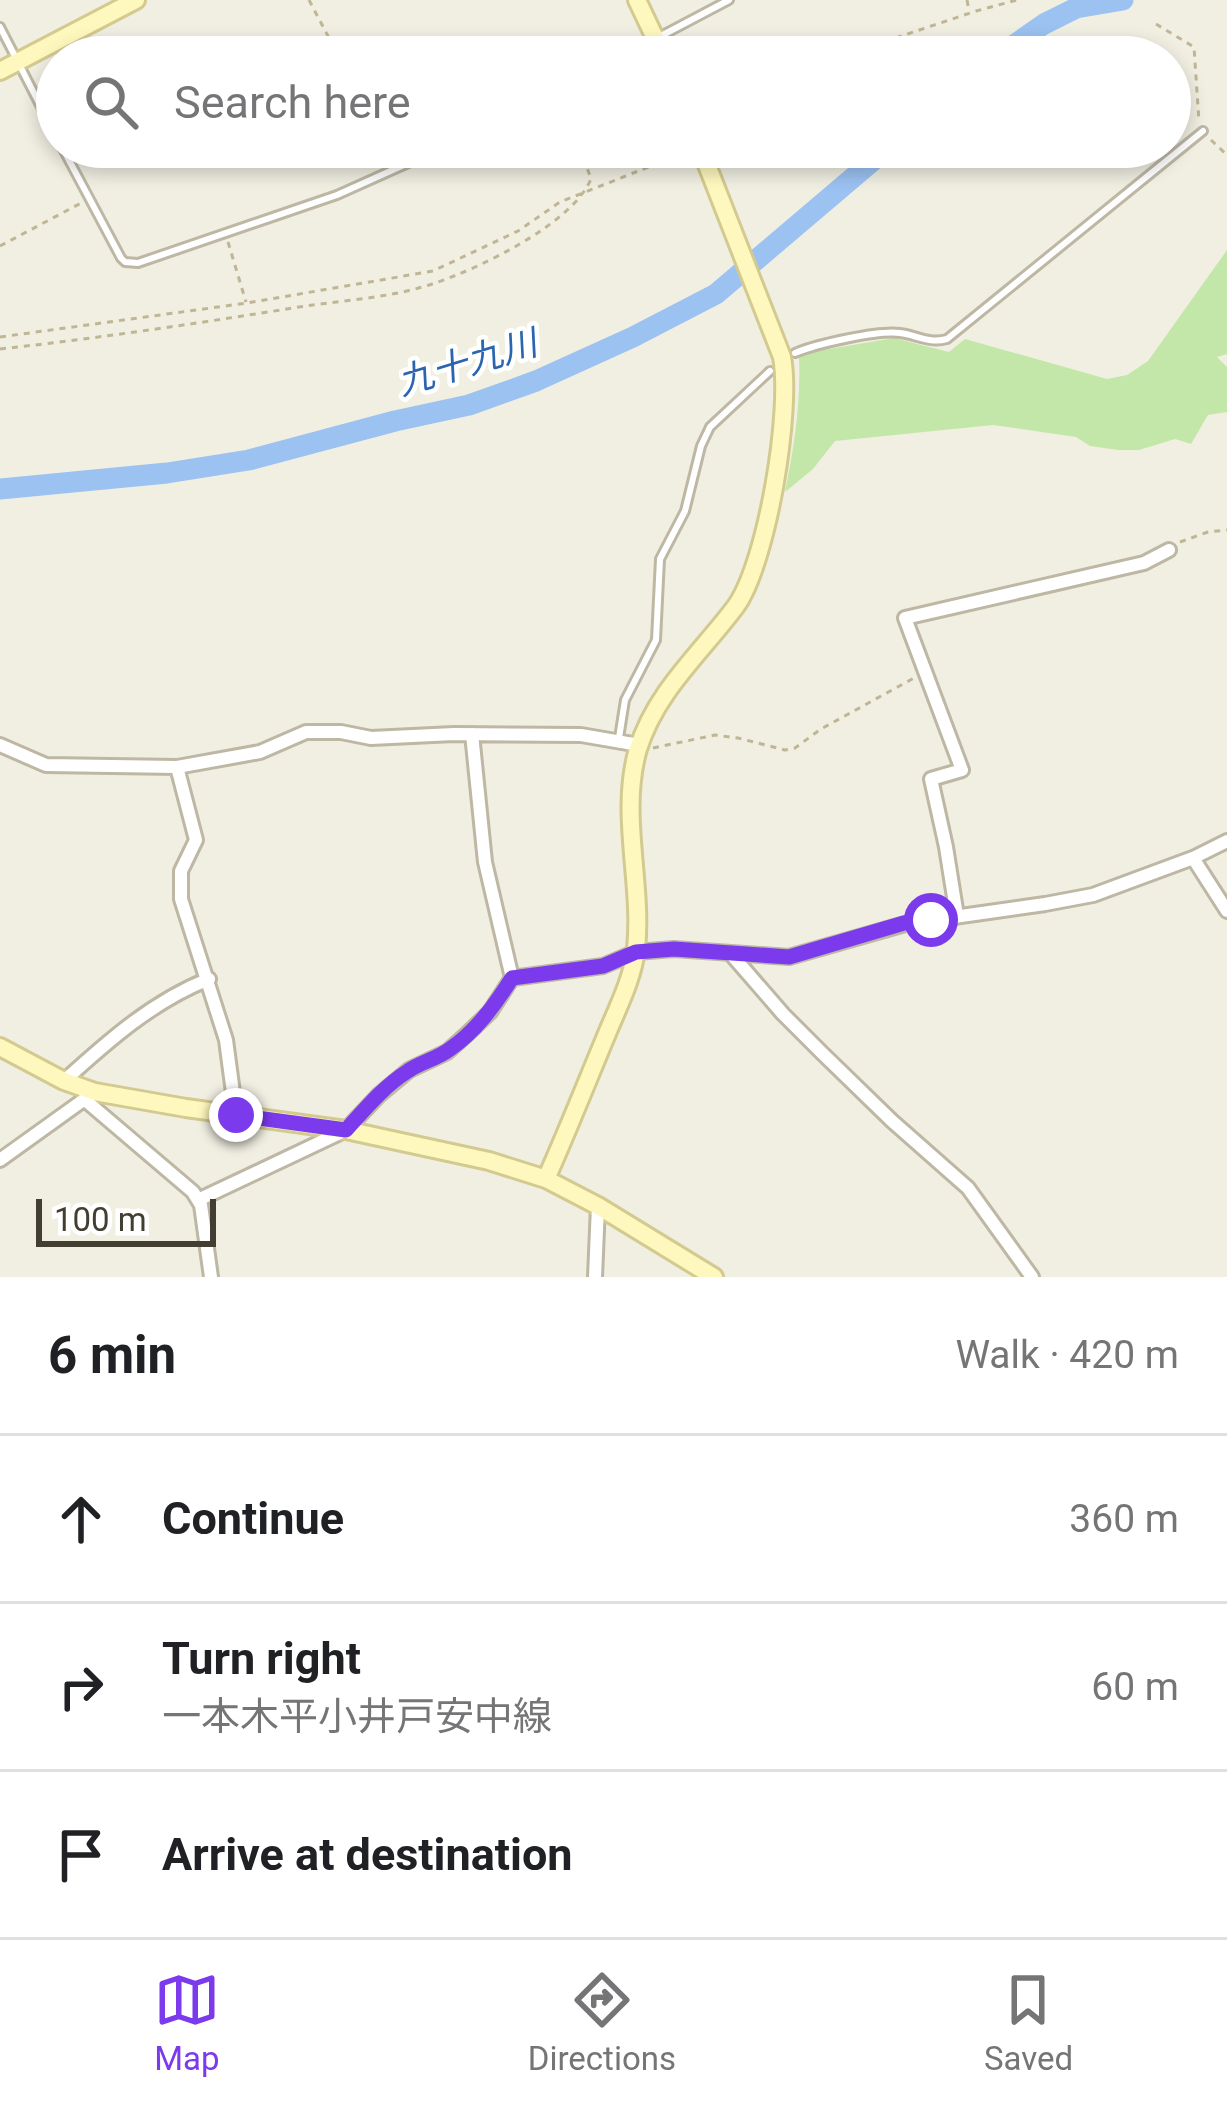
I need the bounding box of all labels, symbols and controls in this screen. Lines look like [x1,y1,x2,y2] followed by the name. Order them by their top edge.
[36,36,1191,168] search box
[78,69,144,135] icon: search
[174,76,411,129] text: Search here
[392,321,546,404] water label: 九十九川
[904,893,958,947] route start
[209,1088,263,1142] route end
[36,1193,216,1246] scale bar
[54,1200,147,1239] text: 100 m
[48,1326,176,1385] text: 6 min
[955,1332,1179,1378] text: Walk · 420 m
[48,1486,114,1552] icon: ahead
[162,1492,344,1545] text: Continue
[1069,1496,1179,1542] text: 360 m
[162,1632,361,1685] text: Turn right
[48,1654,114,1720] icon: right
[1091,1664,1179,1710] text: 60 m
[162,1694,552,1740] text: 一本木平小井戸安中線
[48,1822,114,1888] icon: arrive
[162,1828,573,1881] text: Arrive at destination
[154,1967,220,2078] tab: Map
[528,1967,676,2078] tab: Directions
[984,1967,1073,2078] tab: Saved

